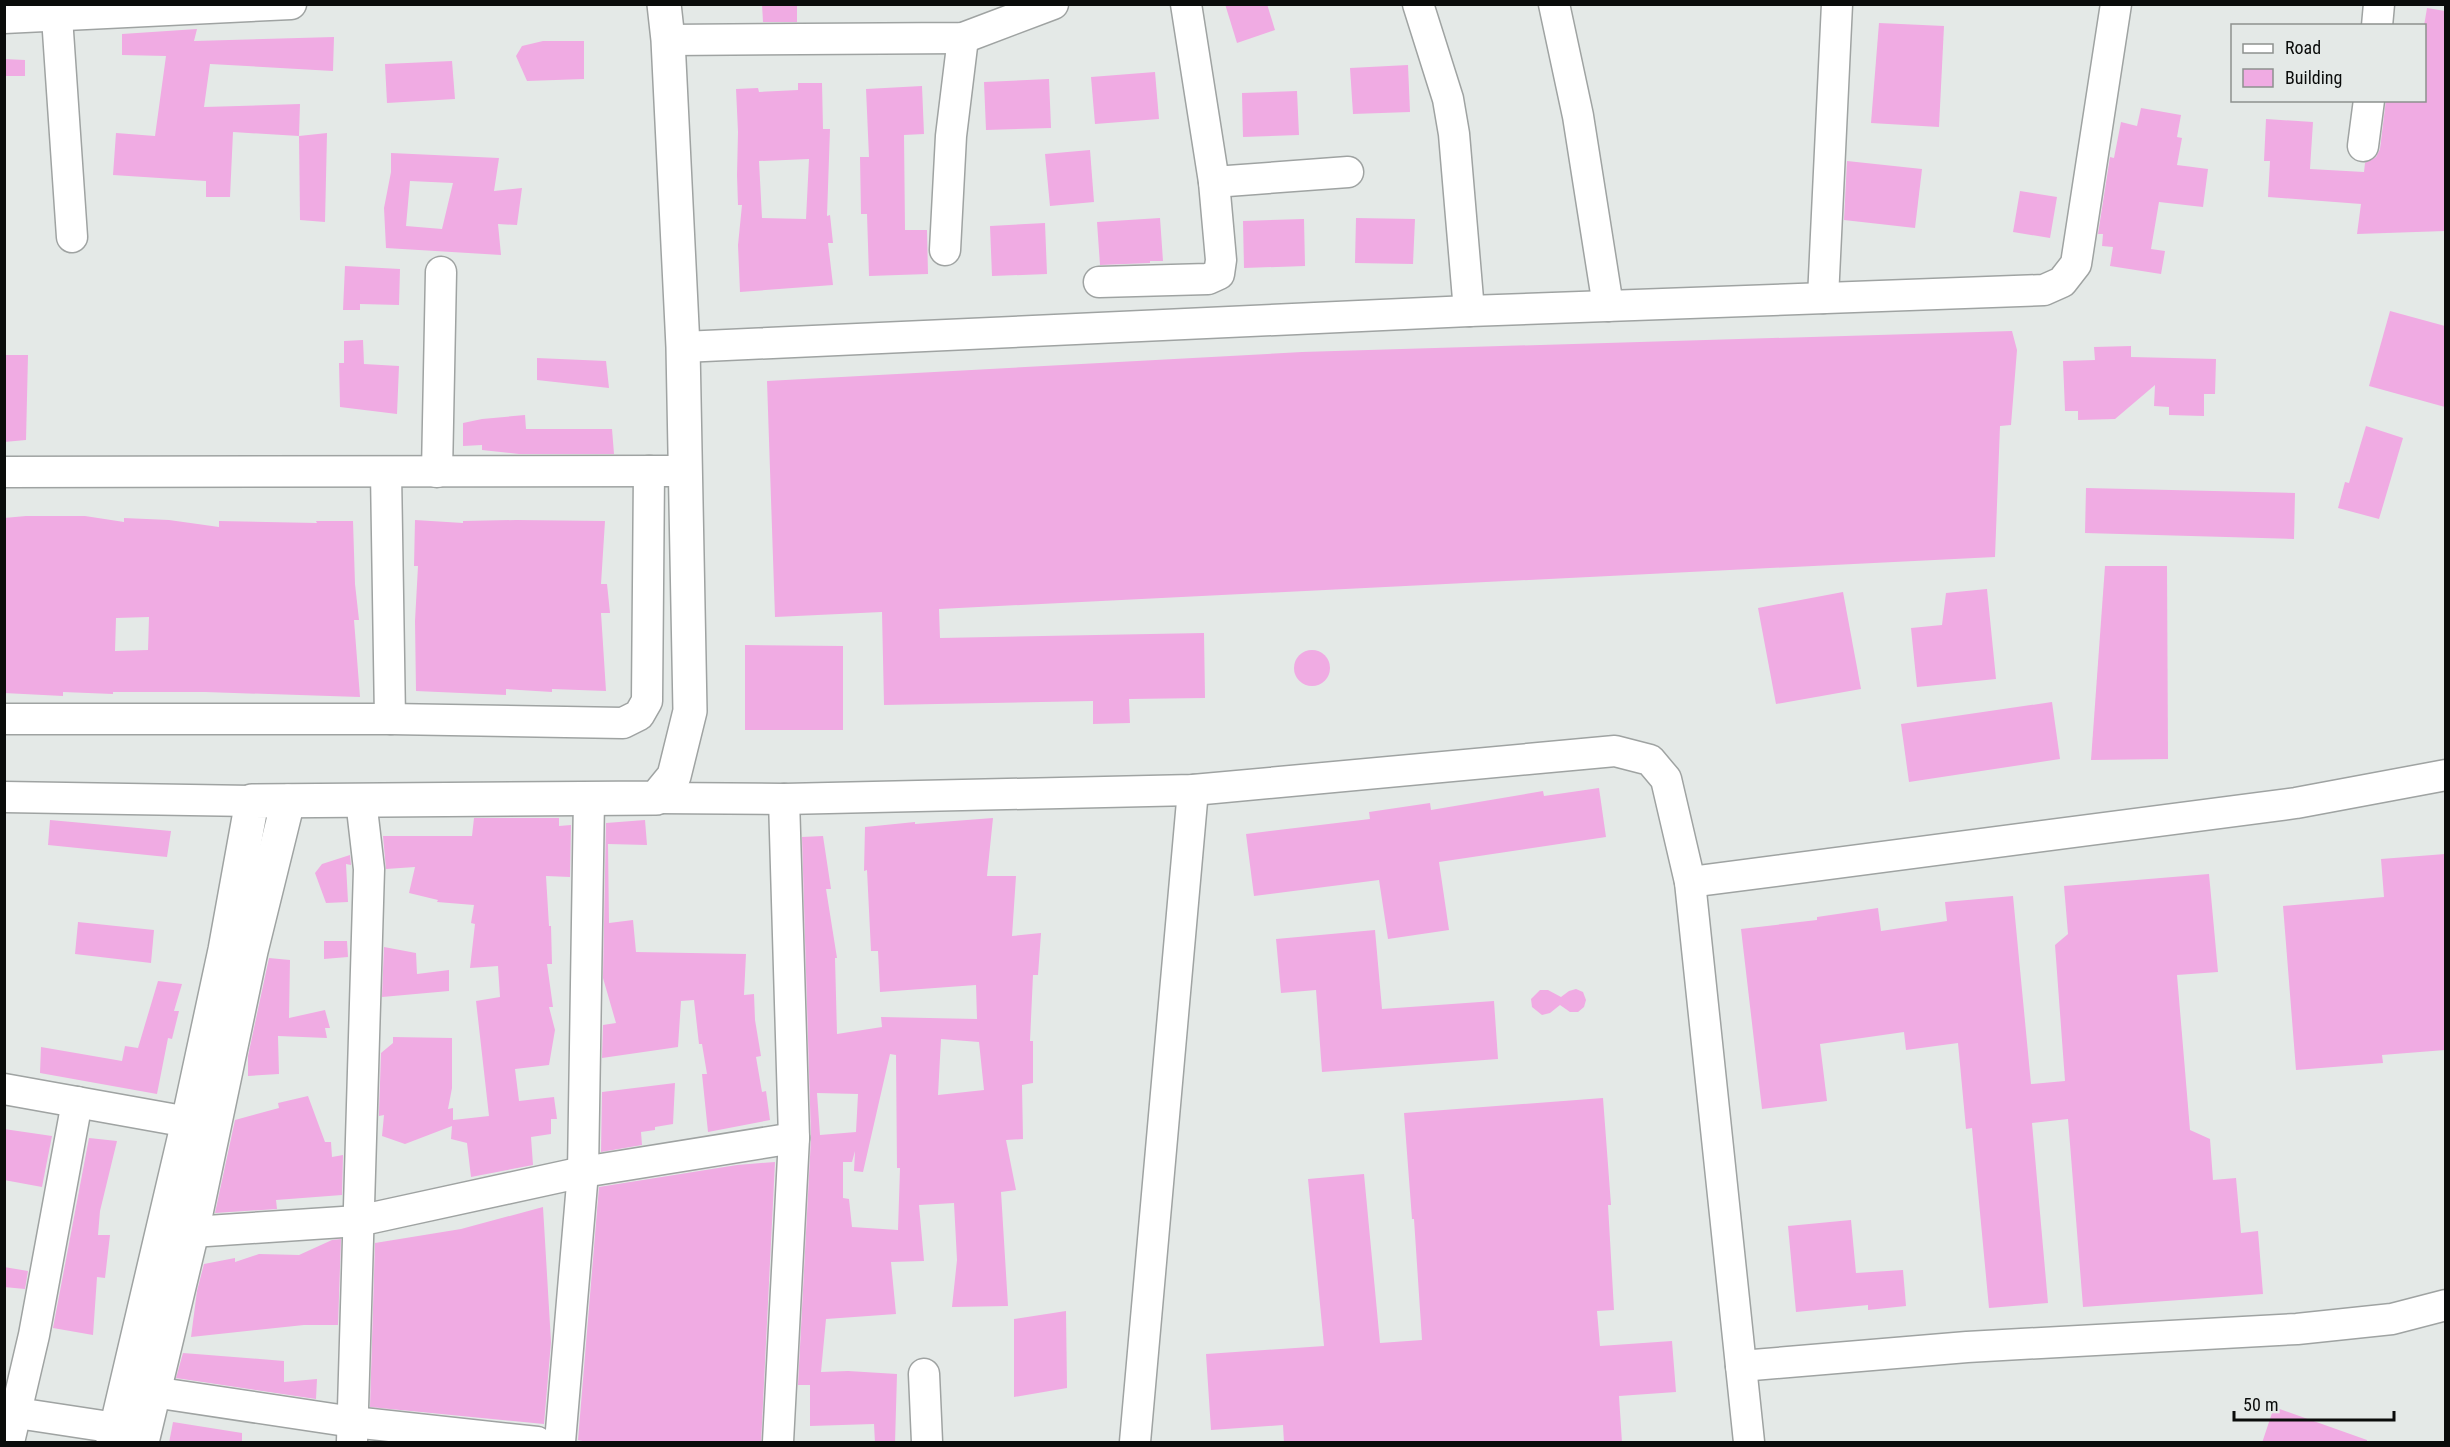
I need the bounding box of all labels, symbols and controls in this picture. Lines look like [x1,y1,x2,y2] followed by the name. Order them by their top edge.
[2231,24,2426,102] legend
[2285,37,2321,58] text: Road
[2285,67,2342,88] text: Building
[2234,1384,2394,1422] scale bar
[2243,1394,2278,1415] text: 50 m

